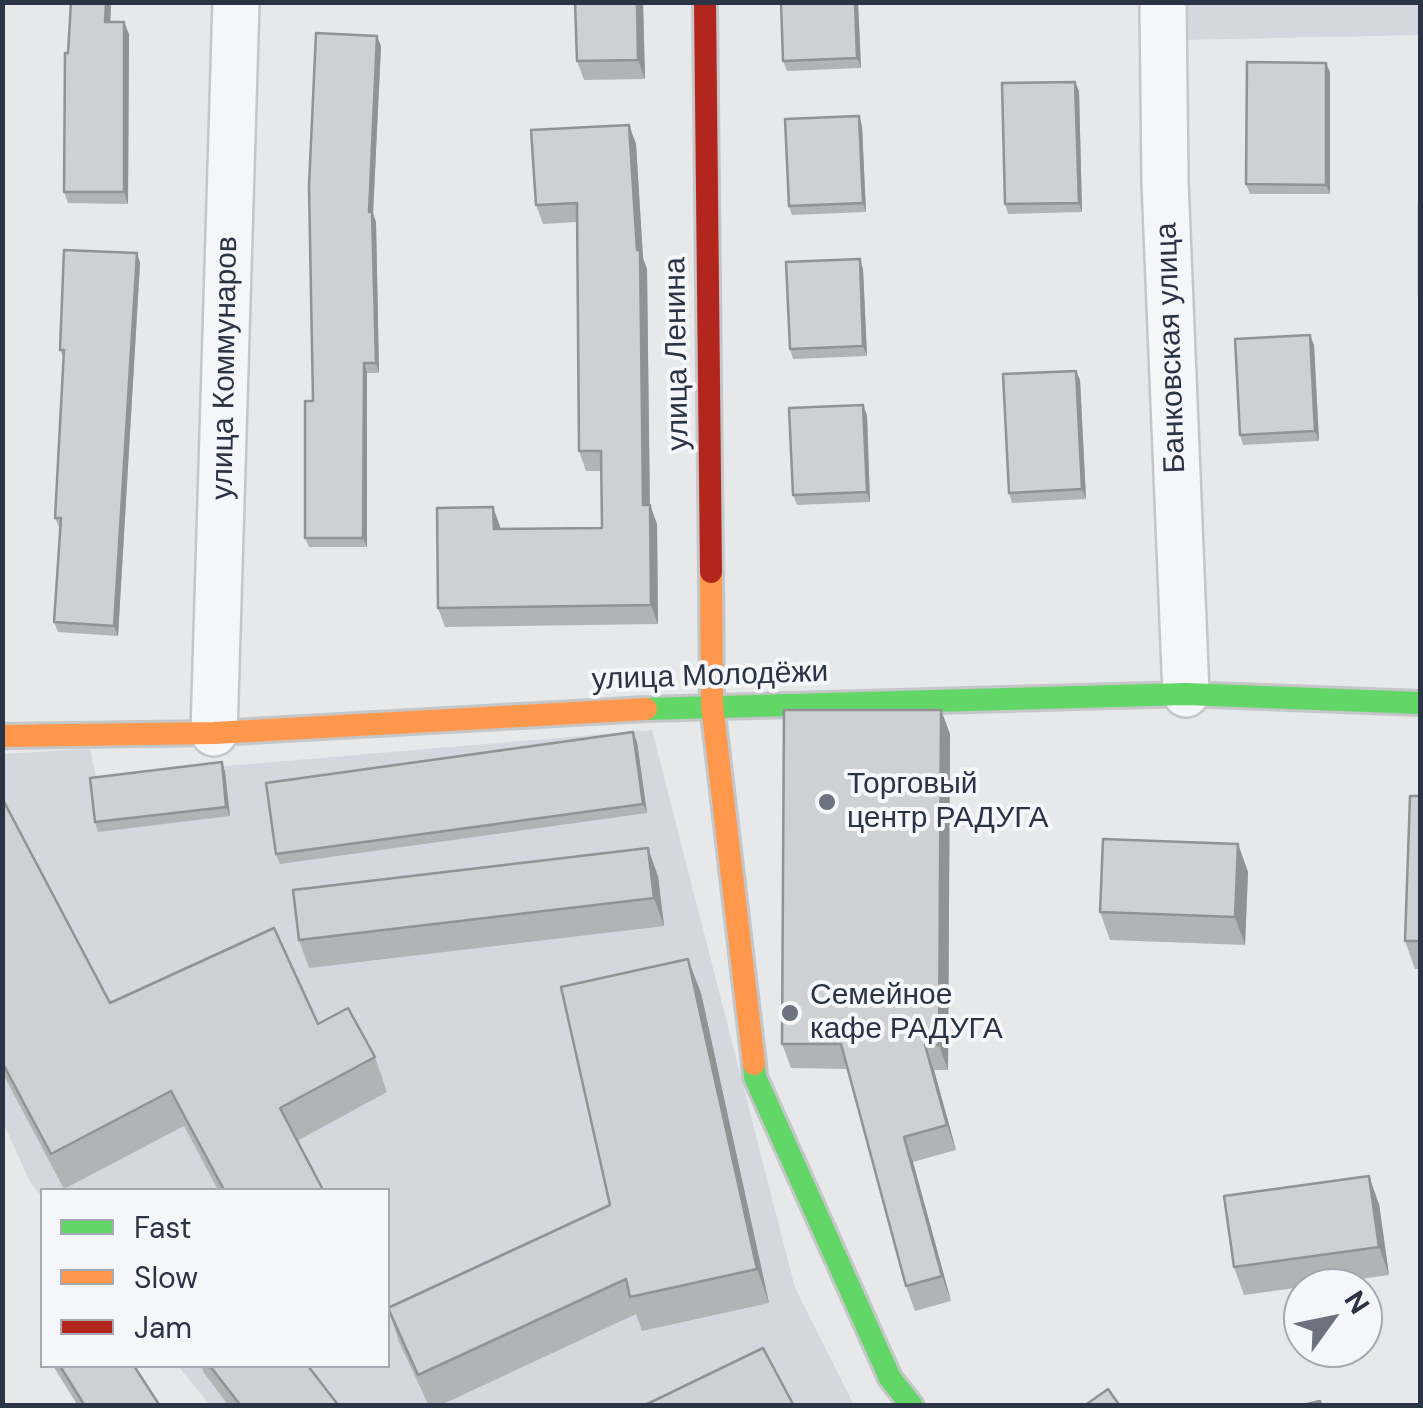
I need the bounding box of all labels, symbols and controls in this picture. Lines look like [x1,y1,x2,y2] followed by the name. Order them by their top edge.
[1150,222,1194,474] street label: Банковская улица
[206,236,246,500] street label: улица Коммунаров
[658,257,698,451] street label: улица Ленина
[591,655,829,699] street label: улица Молодёжи
[847,767,1048,838] place label: Торговый центр РАДУГА
[816,791,838,813] marker: Торговый центр РАДУГА
[810,978,1003,1048] place label: Семейное кафе РАДУГА
[779,1002,801,1024] marker: Семейное кафе РАДУГА
[40,1188,390,1368] legend
[134,1208,192,1247] text: Fast
[134,1258,198,1297] text: Slow
[1283,1268,1383,1368] north arrow
[1336,1284,1378,1321] text: N
[134,1308,192,1347] text: Jam

